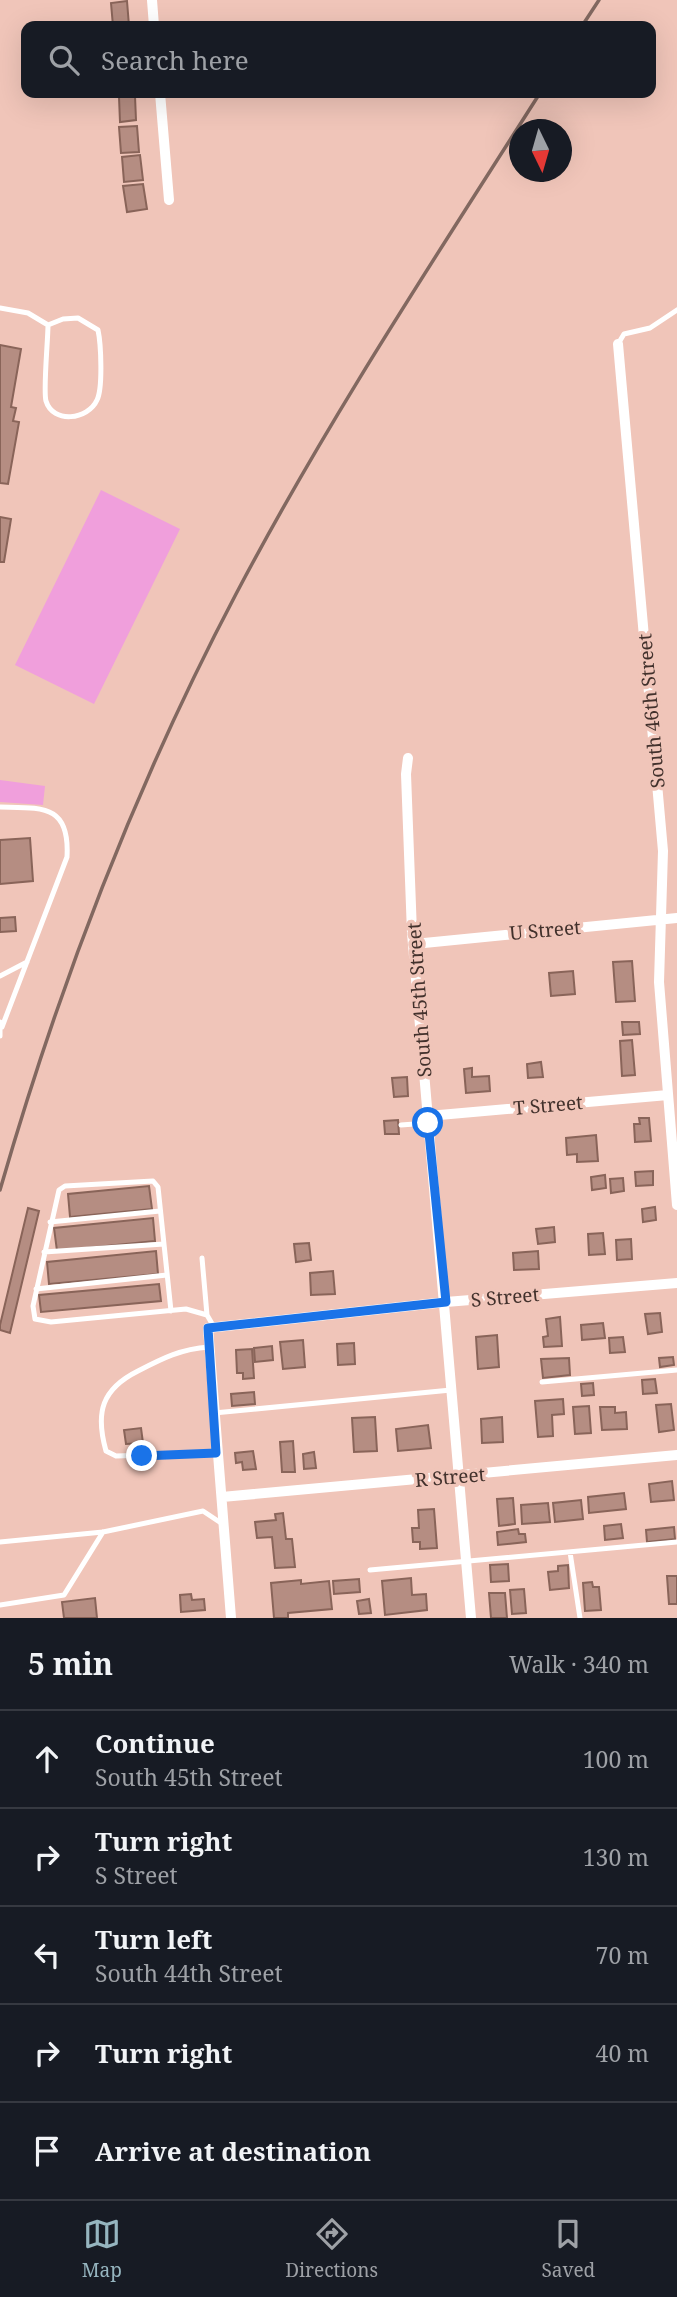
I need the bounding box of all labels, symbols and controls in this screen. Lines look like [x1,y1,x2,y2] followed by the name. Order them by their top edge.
[21,21,656,98] search box
[45,41,83,79] icon: search
[101,42,249,78] text: Search here
[509,119,572,182] north arrow
[631,632,671,789] street label: South 46th Street
[508,914,582,946] street label: U Street
[401,921,437,1078] street label: South 45th Street
[512,1089,584,1121] street label: T Street
[412,1107,443,1138] route start
[470,1281,540,1313] street label: S Street
[126,1440,157,1471] route end
[414,1461,487,1493] street label: R Street
[28,1643,113,1684] text: 5 min
[509,1648,649,1680] text: Walk · 340 m
[95,1725,215,1761] text: Continue
[28,1740,66,1778] icon: ahead
[583,1743,649,1775] text: 100 m
[95,1761,283,1793] text: South 45th Street
[95,1823,232,1859] text: Turn right
[28,1838,66,1876] icon: right
[583,1841,649,1873] text: 130 m
[95,1859,178,1891] text: S Street
[95,1921,212,1957] text: Turn left
[28,1936,66,1974] icon: left
[596,1939,649,1971] text: 70 m
[95,1957,283,1989] text: South 44th Street
[28,2034,66,2072] icon: right
[95,2035,232,2071] text: Turn right
[596,2037,649,2069] text: 40 m
[28,2132,66,2170] icon: arrive
[95,2133,371,2169] text: Arrive at destination
[82,2215,122,2283] tab: Map
[285,2215,378,2283] tab: Directions
[541,2215,595,2283] tab: Saved

